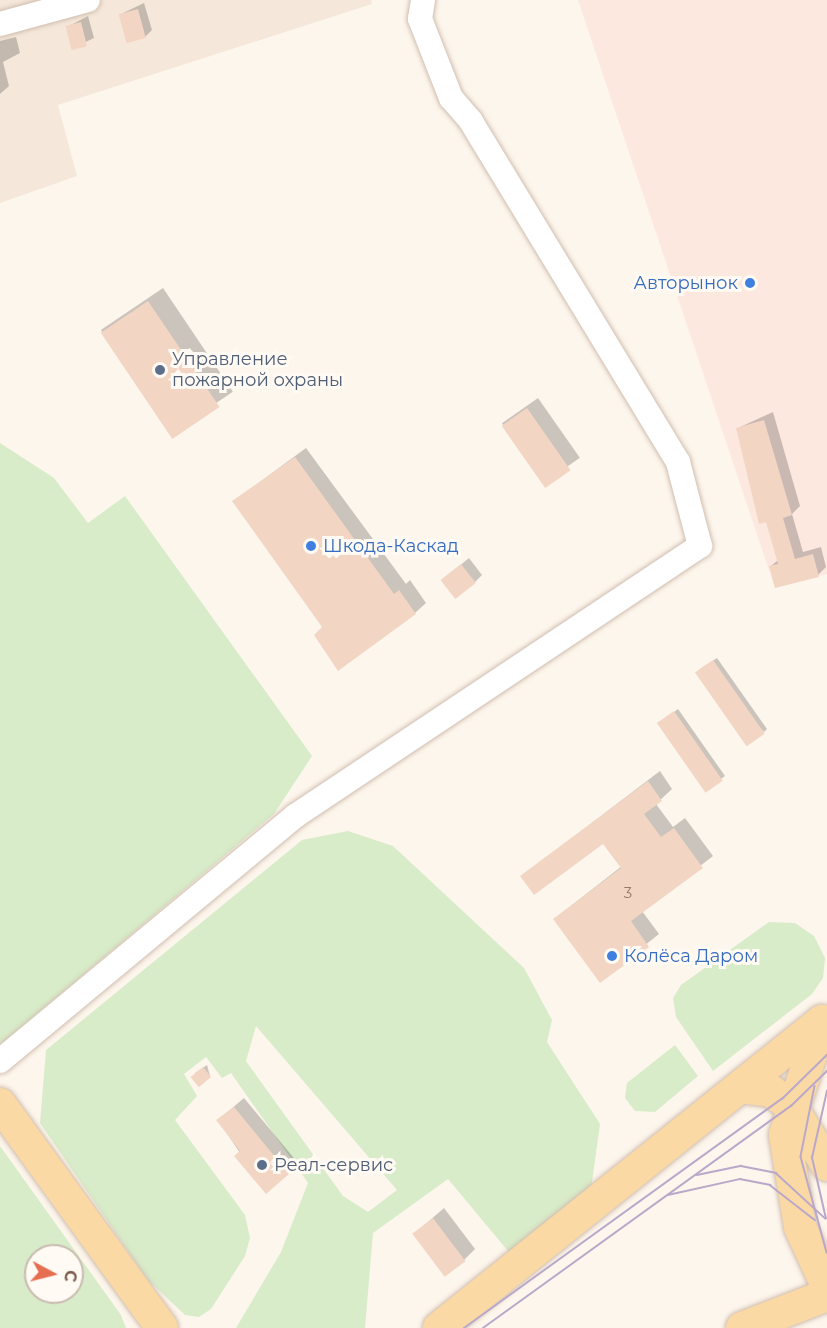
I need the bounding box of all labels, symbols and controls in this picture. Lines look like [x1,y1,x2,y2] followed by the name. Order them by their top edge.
[634,272,738,294] place label: Авторынок
[743,276,757,290] marker: Авторынок
[172,349,343,392] place label: Управление пожарной охраны
[153,363,167,377] marker: Управление пожарной охраны
[323,535,459,557] place label: Шкода-Каскад
[304,539,318,553] marker: Шкода-Каскад
[624,884,632,902] house number: 3
[624,945,758,967] place label: Колёса Даром
[605,949,619,963] marker: Колёса Даром
[274,1154,393,1176] place label: Реал-сервис
[255,1158,269,1172] marker: Реал-сервис
[24,1244,84,1304] north arrow
[60,1269,81,1283] text: С

